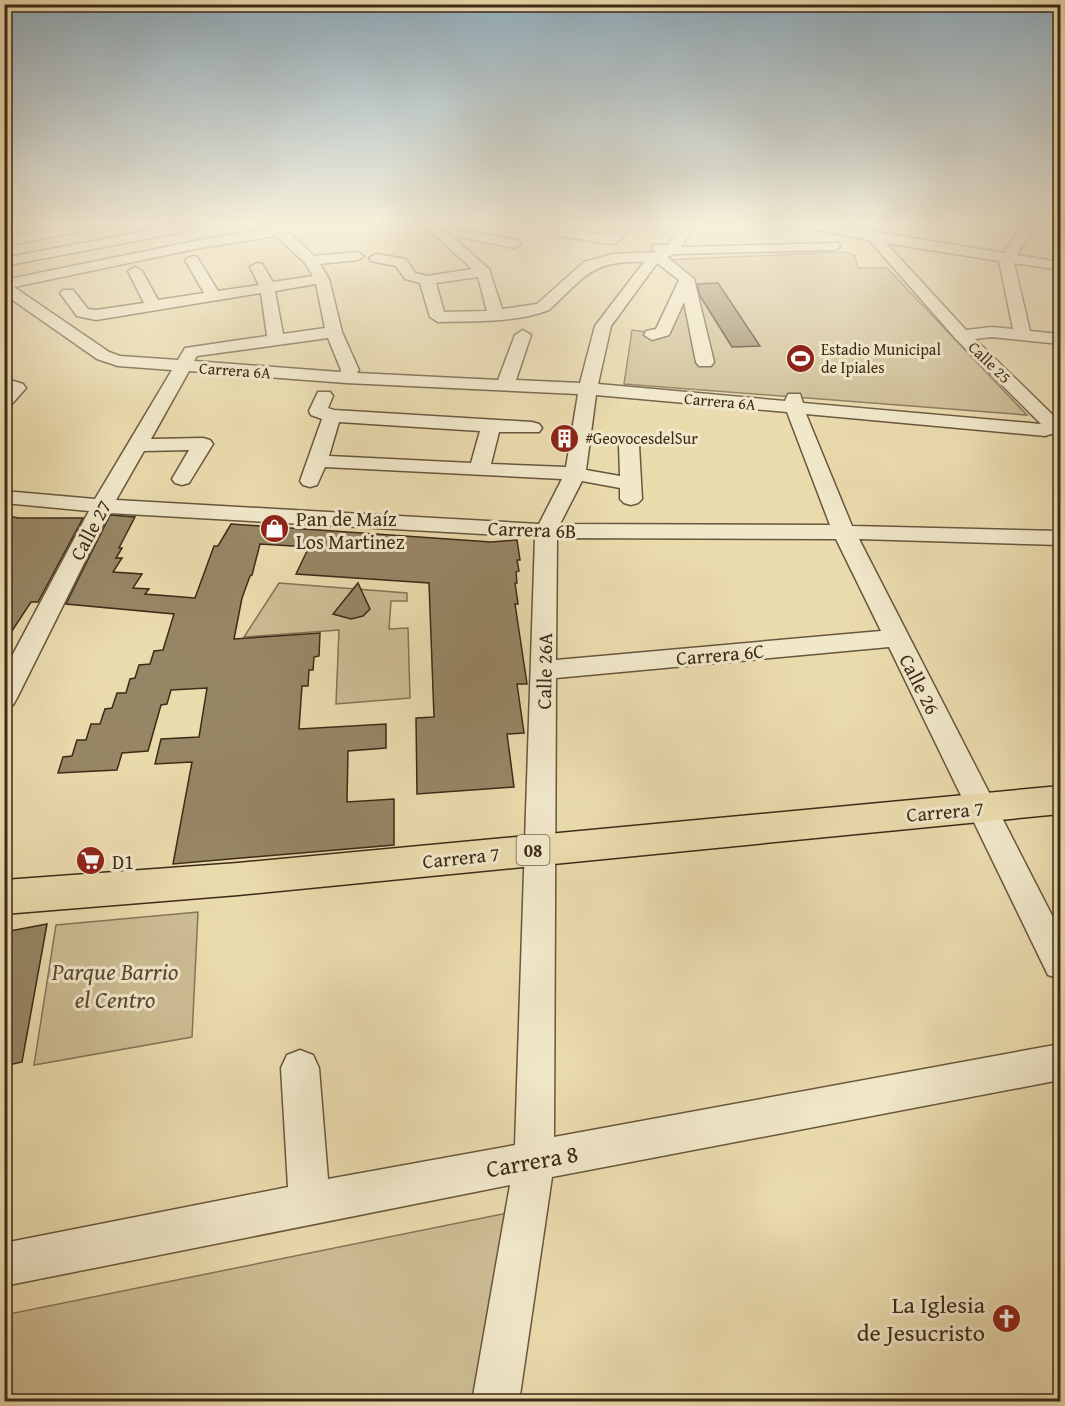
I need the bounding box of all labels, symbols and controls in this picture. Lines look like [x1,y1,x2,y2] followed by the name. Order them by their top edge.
[963,335,1017,389] street label: Calle 25
[821,337,941,379] place label: Estadio Municipal de Ipiales
[784,342,816,374] sports icon: Estadio Municipal de Ipiales
[198,356,272,384] street label: Carrera 6A
[683,386,757,416] street label: Carrera 6A
[548,422,580,454] building icon: #GeovocesdelSur
[585,426,698,450] place label: #GeovocesdelSur
[62,495,118,565] street label: Calle 27
[296,504,405,556] place label: Pan de Maíz Los Martinez
[259,513,291,545] shop icon: Pan de Maíz Los Martinez
[487,513,577,545] street label: Carrera 6B
[529,632,559,710] street label: Calle 26A
[675,636,765,672] street label: Carrera 6C
[892,649,948,719] street label: Calle 26
[905,793,985,829] street label: Carrera 7
[516,835,550,865] road number: 08
[421,839,501,875] street label: Carrera 7
[75,845,107,877] supermarket icon: D1
[112,847,134,876] place label: D1
[51,954,178,1017] park label: Parque Barrio el Centro
[483,1136,581,1186] street label: Carrera 8
[857,1287,986,1350] place label: La Iglesia de Jesucristo
[990,1302,1022,1334] church icon: La Iglesia de Jesucristo

